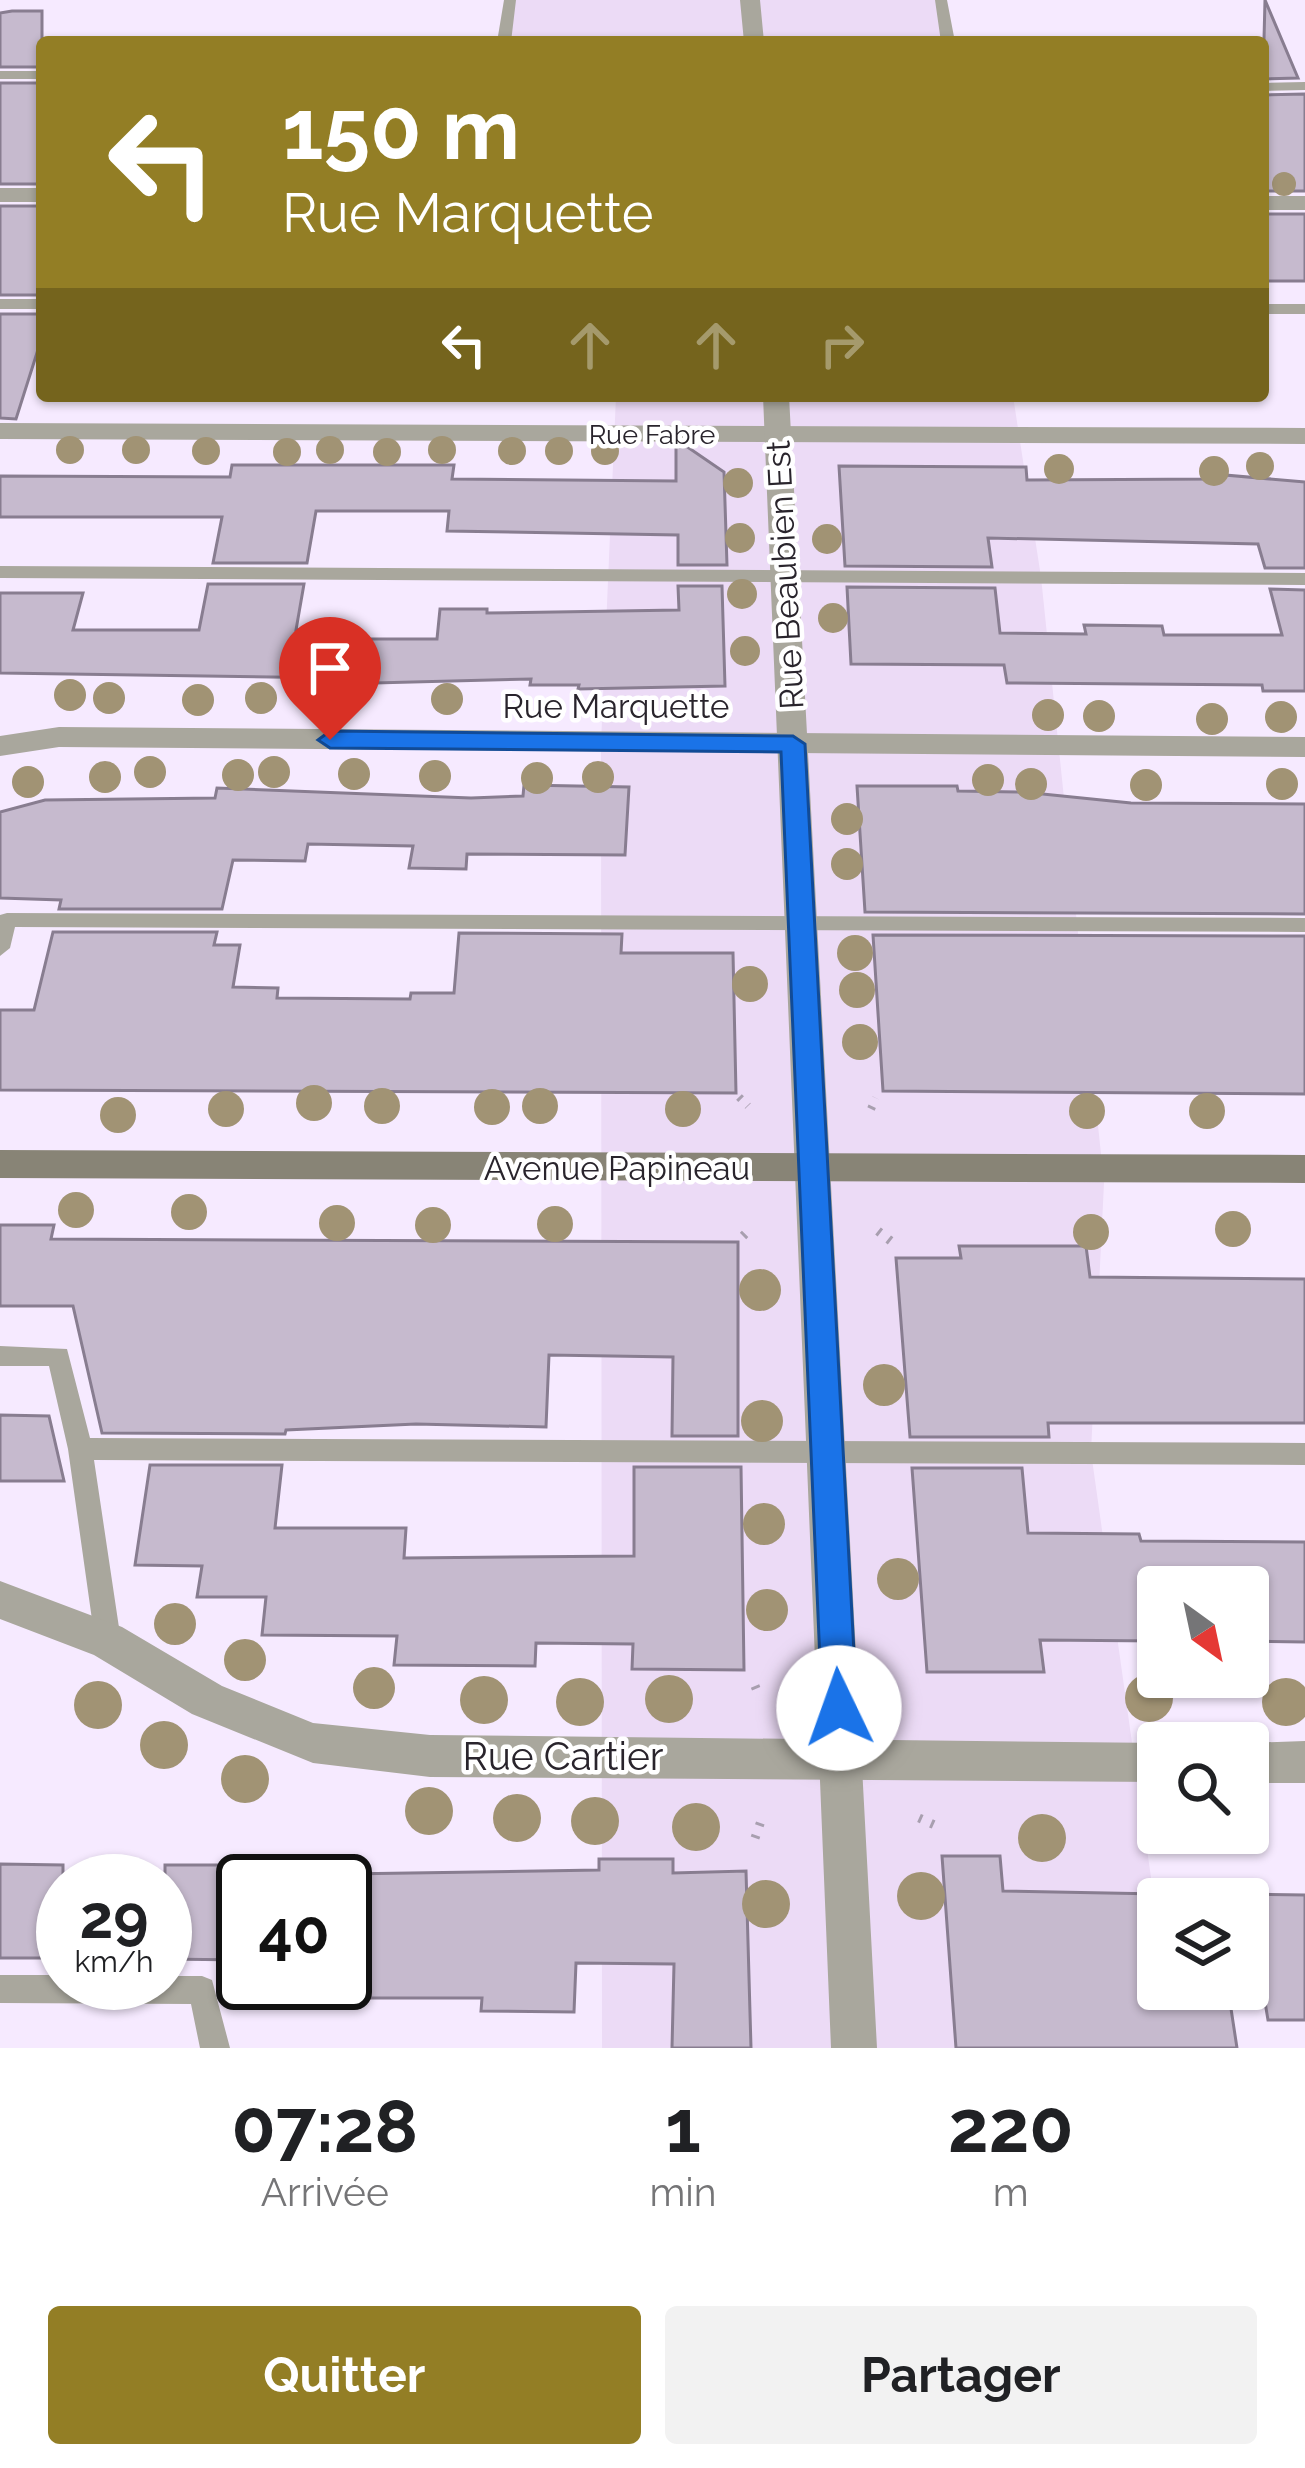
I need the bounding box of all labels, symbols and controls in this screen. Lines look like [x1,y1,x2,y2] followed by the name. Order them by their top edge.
[282,80,520,179] text: 150 m
[84,84,240,240] icon: left
[282,181,653,245] text: Rue Marquette
[431,312,497,378] icon: left
[557,312,623,378] icon: ahead
[683,312,749,378] icon: ahead
[809,312,875,378] icon: right
[589,419,715,450] street label: Rue Fabre
[758,440,812,710] street label: Rue Beaubien Est
[279,617,381,740] pin
[297,635,363,701] icon: arrive
[503,687,729,726] street label: Rue Marquette
[484,1149,750,1188] street label: Avenue Papineau
[1137,1566,1269,1698] north arrow
[1137,1566,1269,2010] map controls
[776,1645,902,1771] position arrow
[1137,1722,1269,1854] button: search
[462,1733,664,1779] street label: Rue Cartier
[216,1854,372,2010] speed limit sign: 40
[1137,1878,1269,2010] button: layers
[79,1882,149,1952] text: 29
[74,1944,154,1979] text: km/h
[231,2084,418,2169] text: 07:28
[665,2084,701,2169] text: 1
[948,2084,1073,2169] text: 220
[261,2169,389,2215] text: Arrivée
[649,2169,717,2215] text: min
[993,2169,1029,2215] text: m
[48,2306,641,2444] button: Quitter
[665,2306,1257,2444] button: Partager

